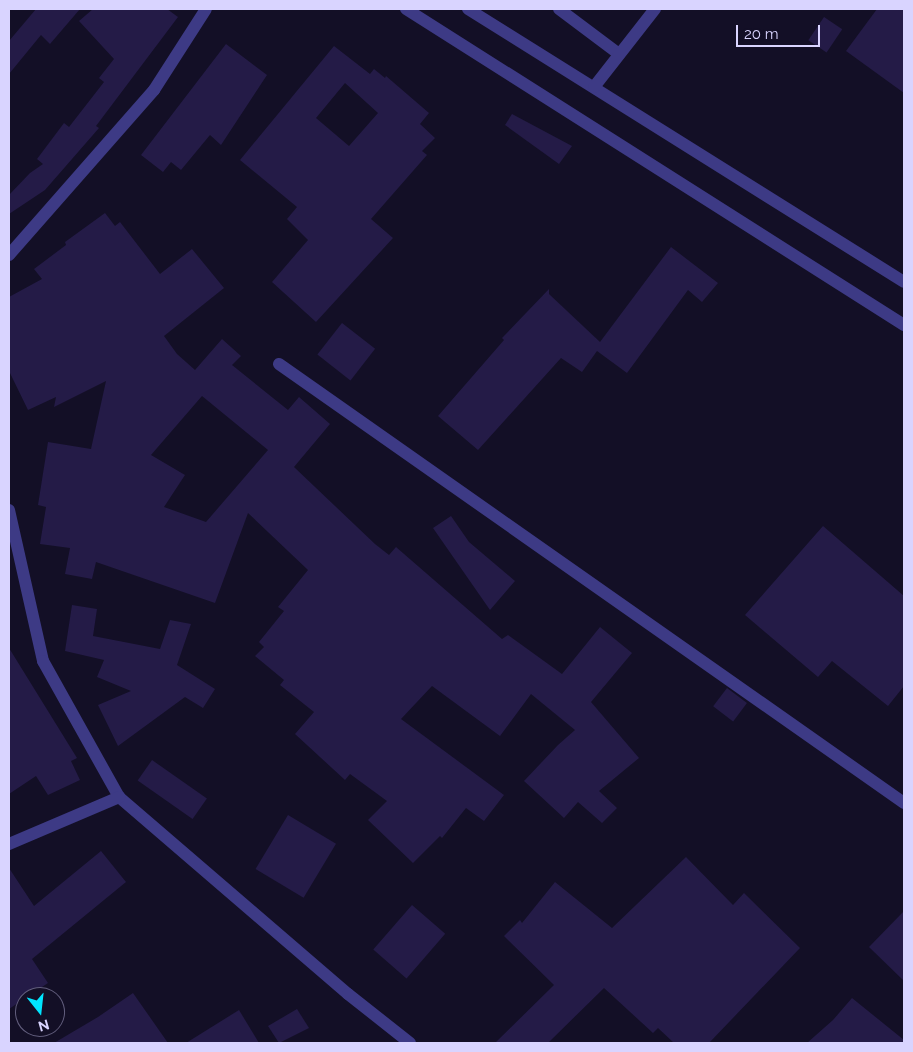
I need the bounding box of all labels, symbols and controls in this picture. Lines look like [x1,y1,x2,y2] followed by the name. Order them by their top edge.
[738,15,822,47] scale bar
[744,25,779,43] text: 20 m
[15,987,65,1037] north arrow
[37,1016,51,1035] text: N

